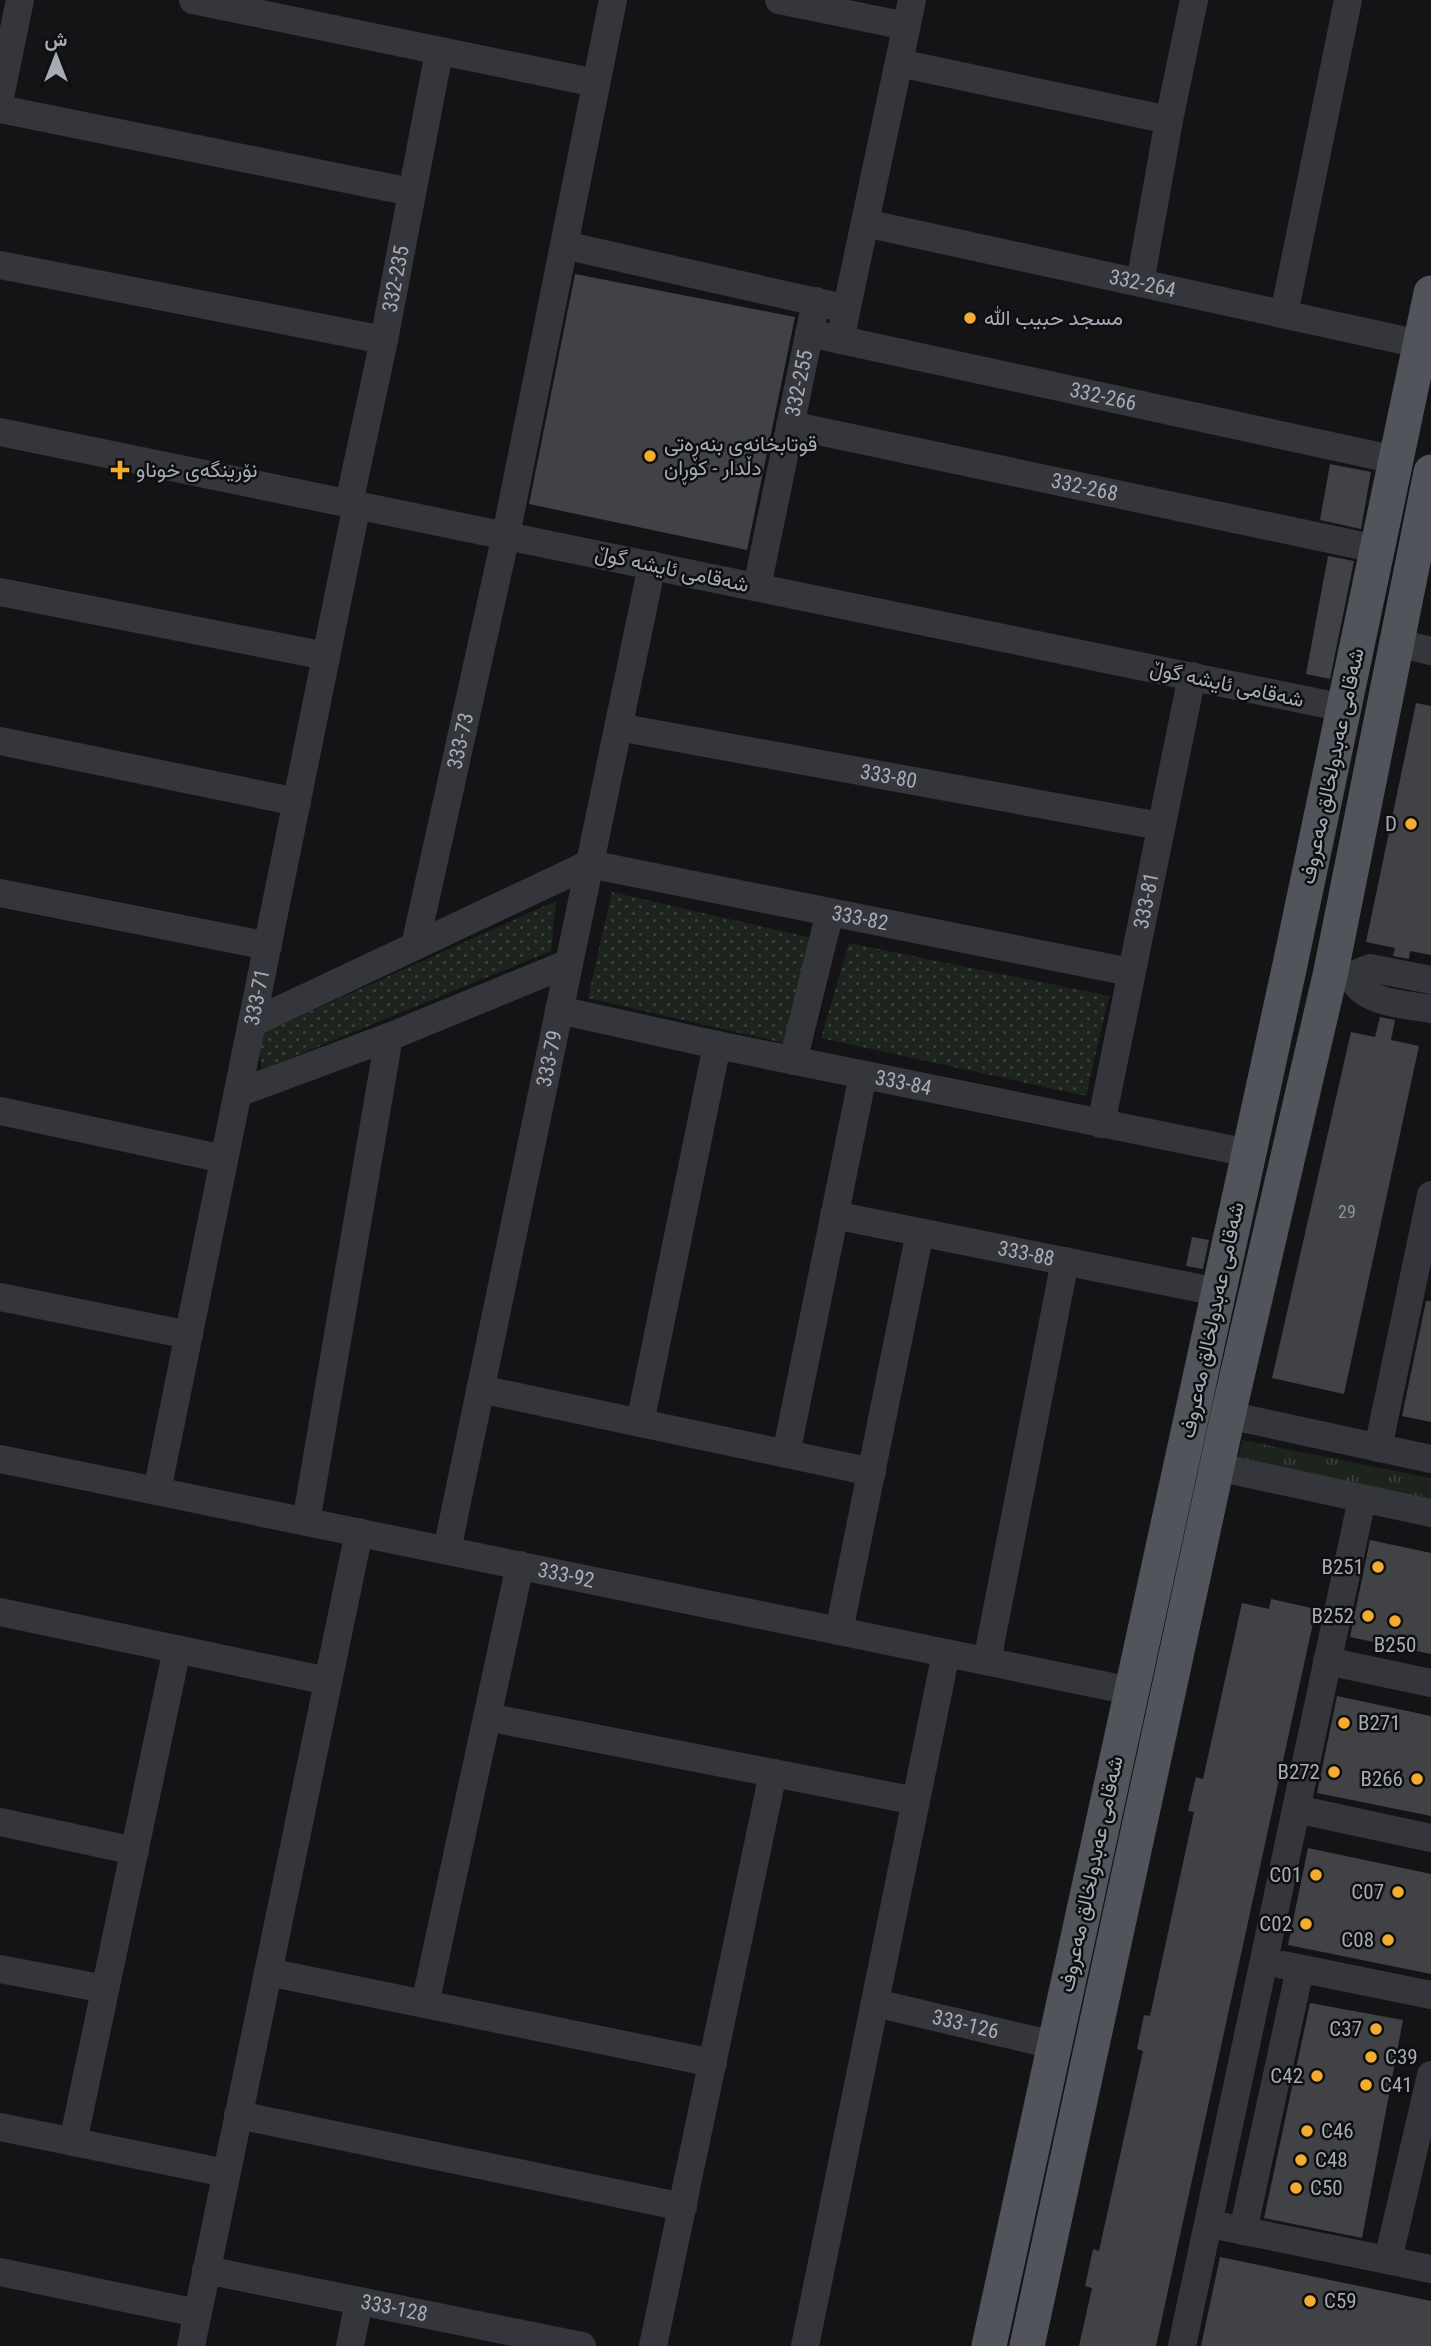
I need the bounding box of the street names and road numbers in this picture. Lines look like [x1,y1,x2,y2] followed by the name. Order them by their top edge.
[378,243,414,314] street label: 332-235
[1107,265,1178,302] street label: 332-264
[780,348,818,419] street label: 332-255
[1068,378,1139,416] street label: 332-266
[1049,468,1120,506] street label: 332-268
[593,541,751,598] street label: شەقامی ئایشە گوڵ
[1295,646,1370,886] street label: شەقامی عەبدولخالق مەعروف
[1148,656,1306,713] street label: شەقامی ئایشە گوڵ
[443,710,478,771] street label: 333-73
[858,759,919,793] street label: 333-80
[1129,870,1164,931] street label: 333-81
[830,901,890,935] street label: 333-82
[240,967,275,1027] street label: 333-71
[532,1028,567,1089] street label: 333-79
[873,1065,934,1100] street label: 333-84
[1175,1200,1250,1440] street label: شەقامی عەبدولخالق مەعروف
[996,1236,1057,1271] street label: 333-88
[536,1558,597,1593] street label: 333-92
[1054,1754,1129,1994] street label: شەقامی عەبدولخالق مەعروف
[930,2005,1001,2044] street label: 333-126
[359,2290,430,2326] street label: 333-128

